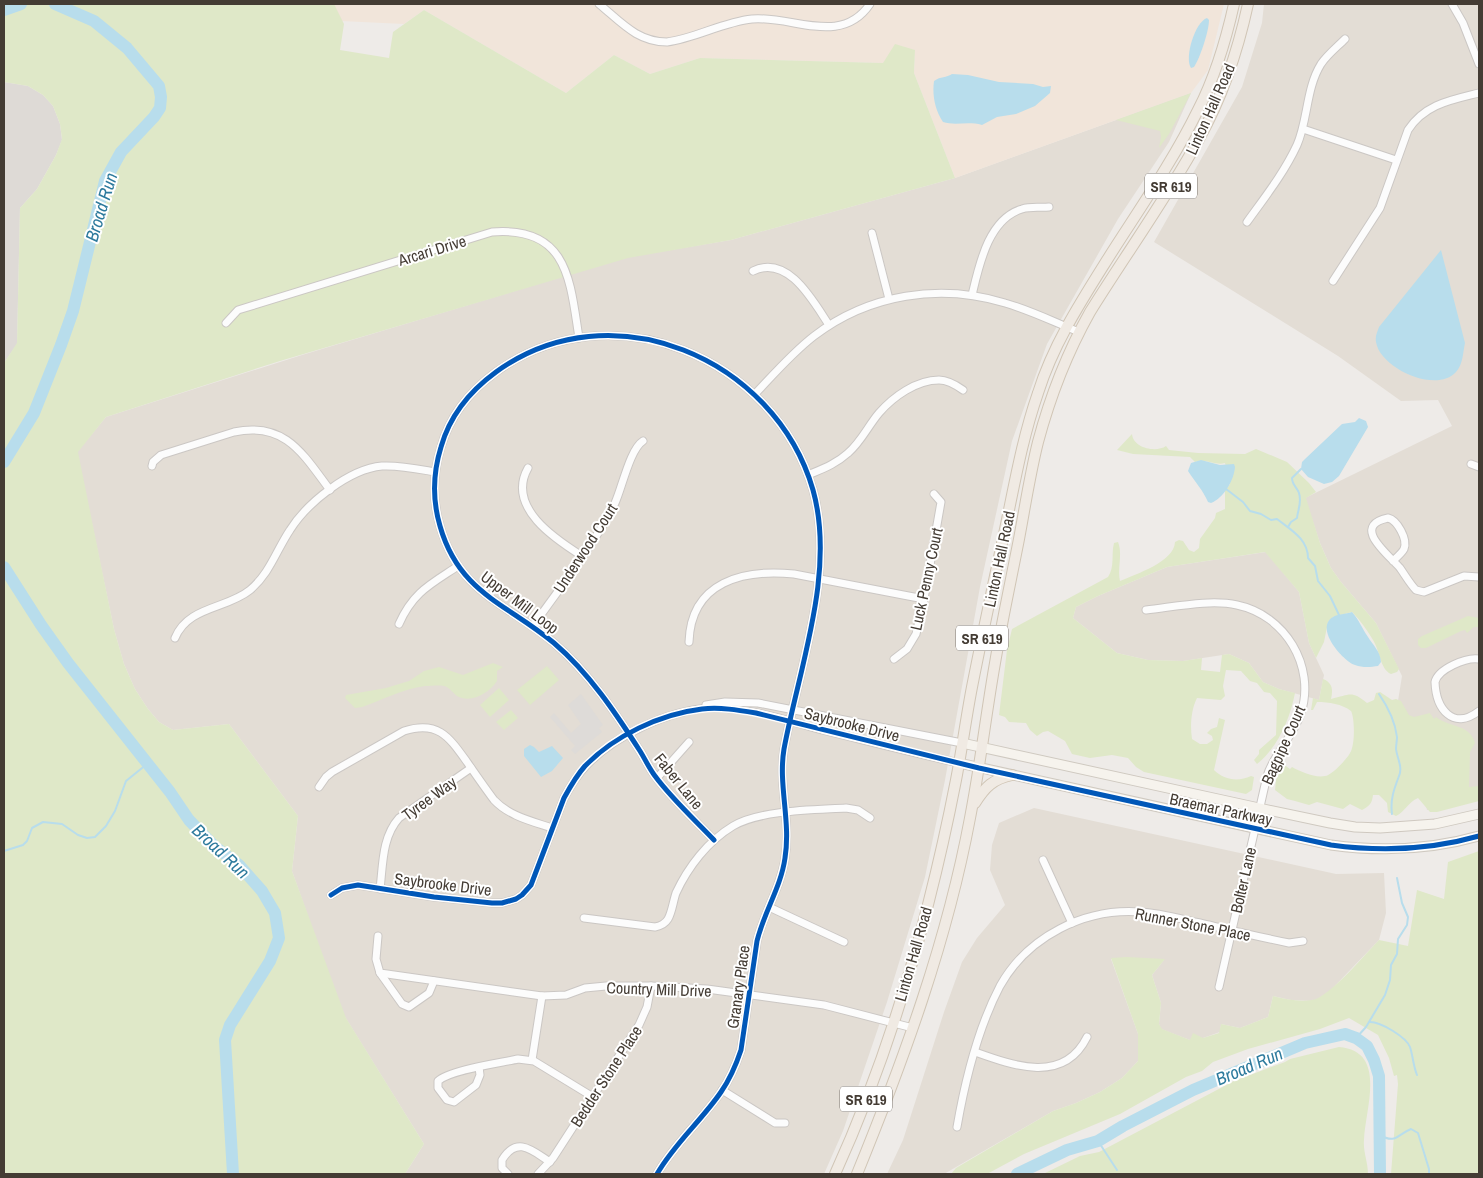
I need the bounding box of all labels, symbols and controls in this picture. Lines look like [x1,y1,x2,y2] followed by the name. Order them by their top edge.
[1180,60,1240,158] street label: Linton Hall Road
[79,170,123,244] water label: Broad Run
[1145,174,1197,198] road number: SR 619
[394,229,469,271] street label: Arcari Drive
[548,499,622,597] street label: Underwood Court
[978,509,1020,609] street label: Linton Hall Road
[904,525,948,632] street label: Luck Penny Court
[476,565,564,639] street label: Upper Mill Loop
[956,626,1008,650] road number: SR 619
[802,702,902,746] street label: Saybrooke Drive
[1256,702,1310,788] street label: Bagpipe Court
[650,748,708,814] street label: Faber Lane
[397,771,461,825] street label: Tyree Way
[1168,787,1275,831] street label: Braemar Parkway
[187,818,255,884] water label: Broad Run
[1225,845,1261,915] street label: Bolter Lane
[393,867,493,901] street label: Saybrooke Drive
[1133,902,1253,946] street label: Runner Stone Place
[889,904,937,1004] street label: Linton Hall Road
[721,944,755,1030] street label: Granary Place
[606,976,712,1002] street label: Country Mill Drive
[565,1021,647,1131] street label: Bedder Stone Place
[1212,1041,1286,1091] water label: Broad Run
[840,1086,892,1112] road number: SR 619

